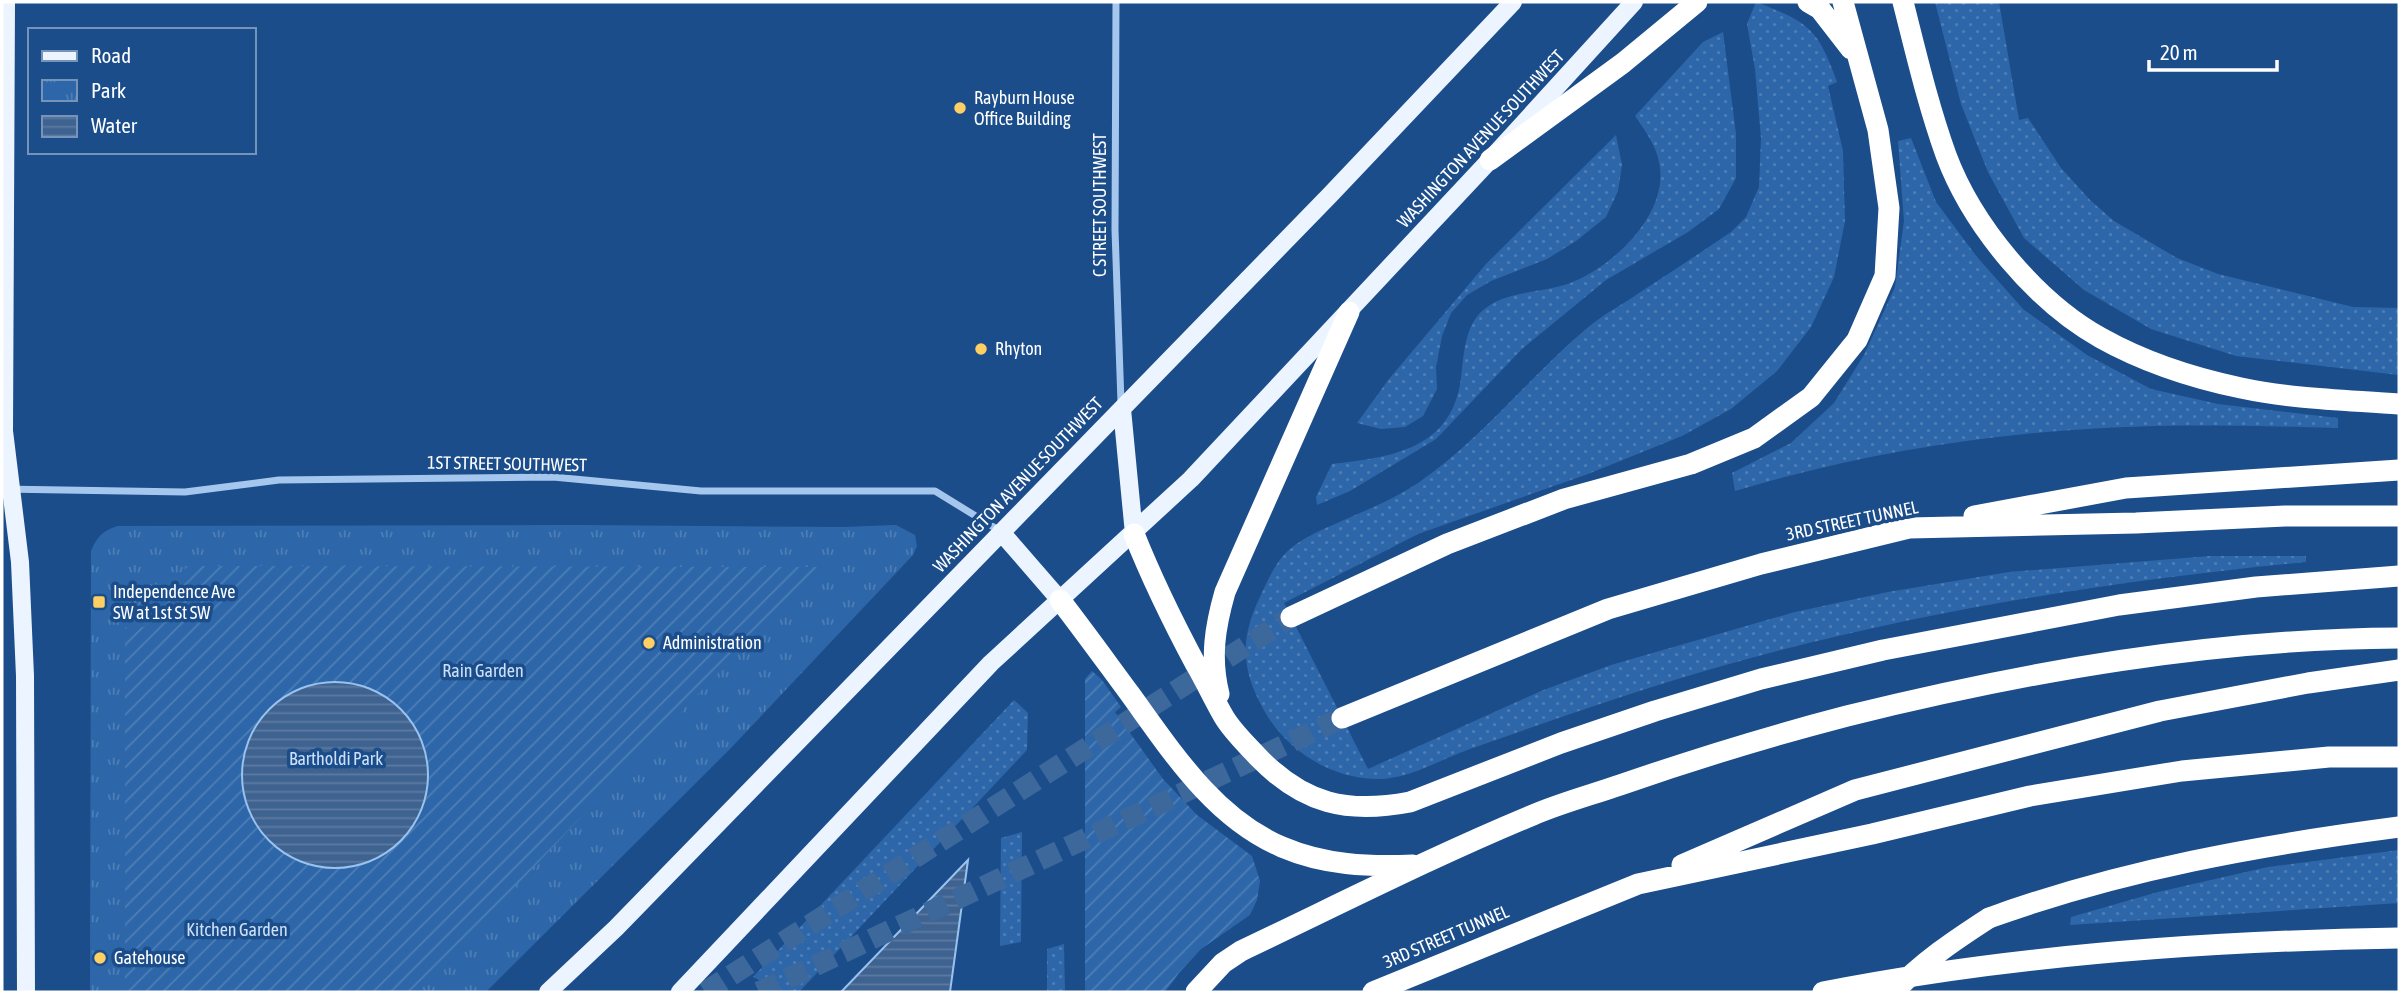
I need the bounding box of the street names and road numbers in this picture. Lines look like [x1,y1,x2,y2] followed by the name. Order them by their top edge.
[1393,46,1569,232] street label: WASHINGTON AVENUE SOUTHWEST
[1089,133,1110,277] street label: C STREET SOUTHWEST
[928,393,1107,576] street label: WASHINGTON AVENUE SOUTHWEST
[427,452,587,475] street label: 1ST STREET SOUTHWEST
[1784,496,1920,545] street label: 3RD STREET TUNNEL
[1380,901,1512,972] street label: 3RD STREET TUNNEL

